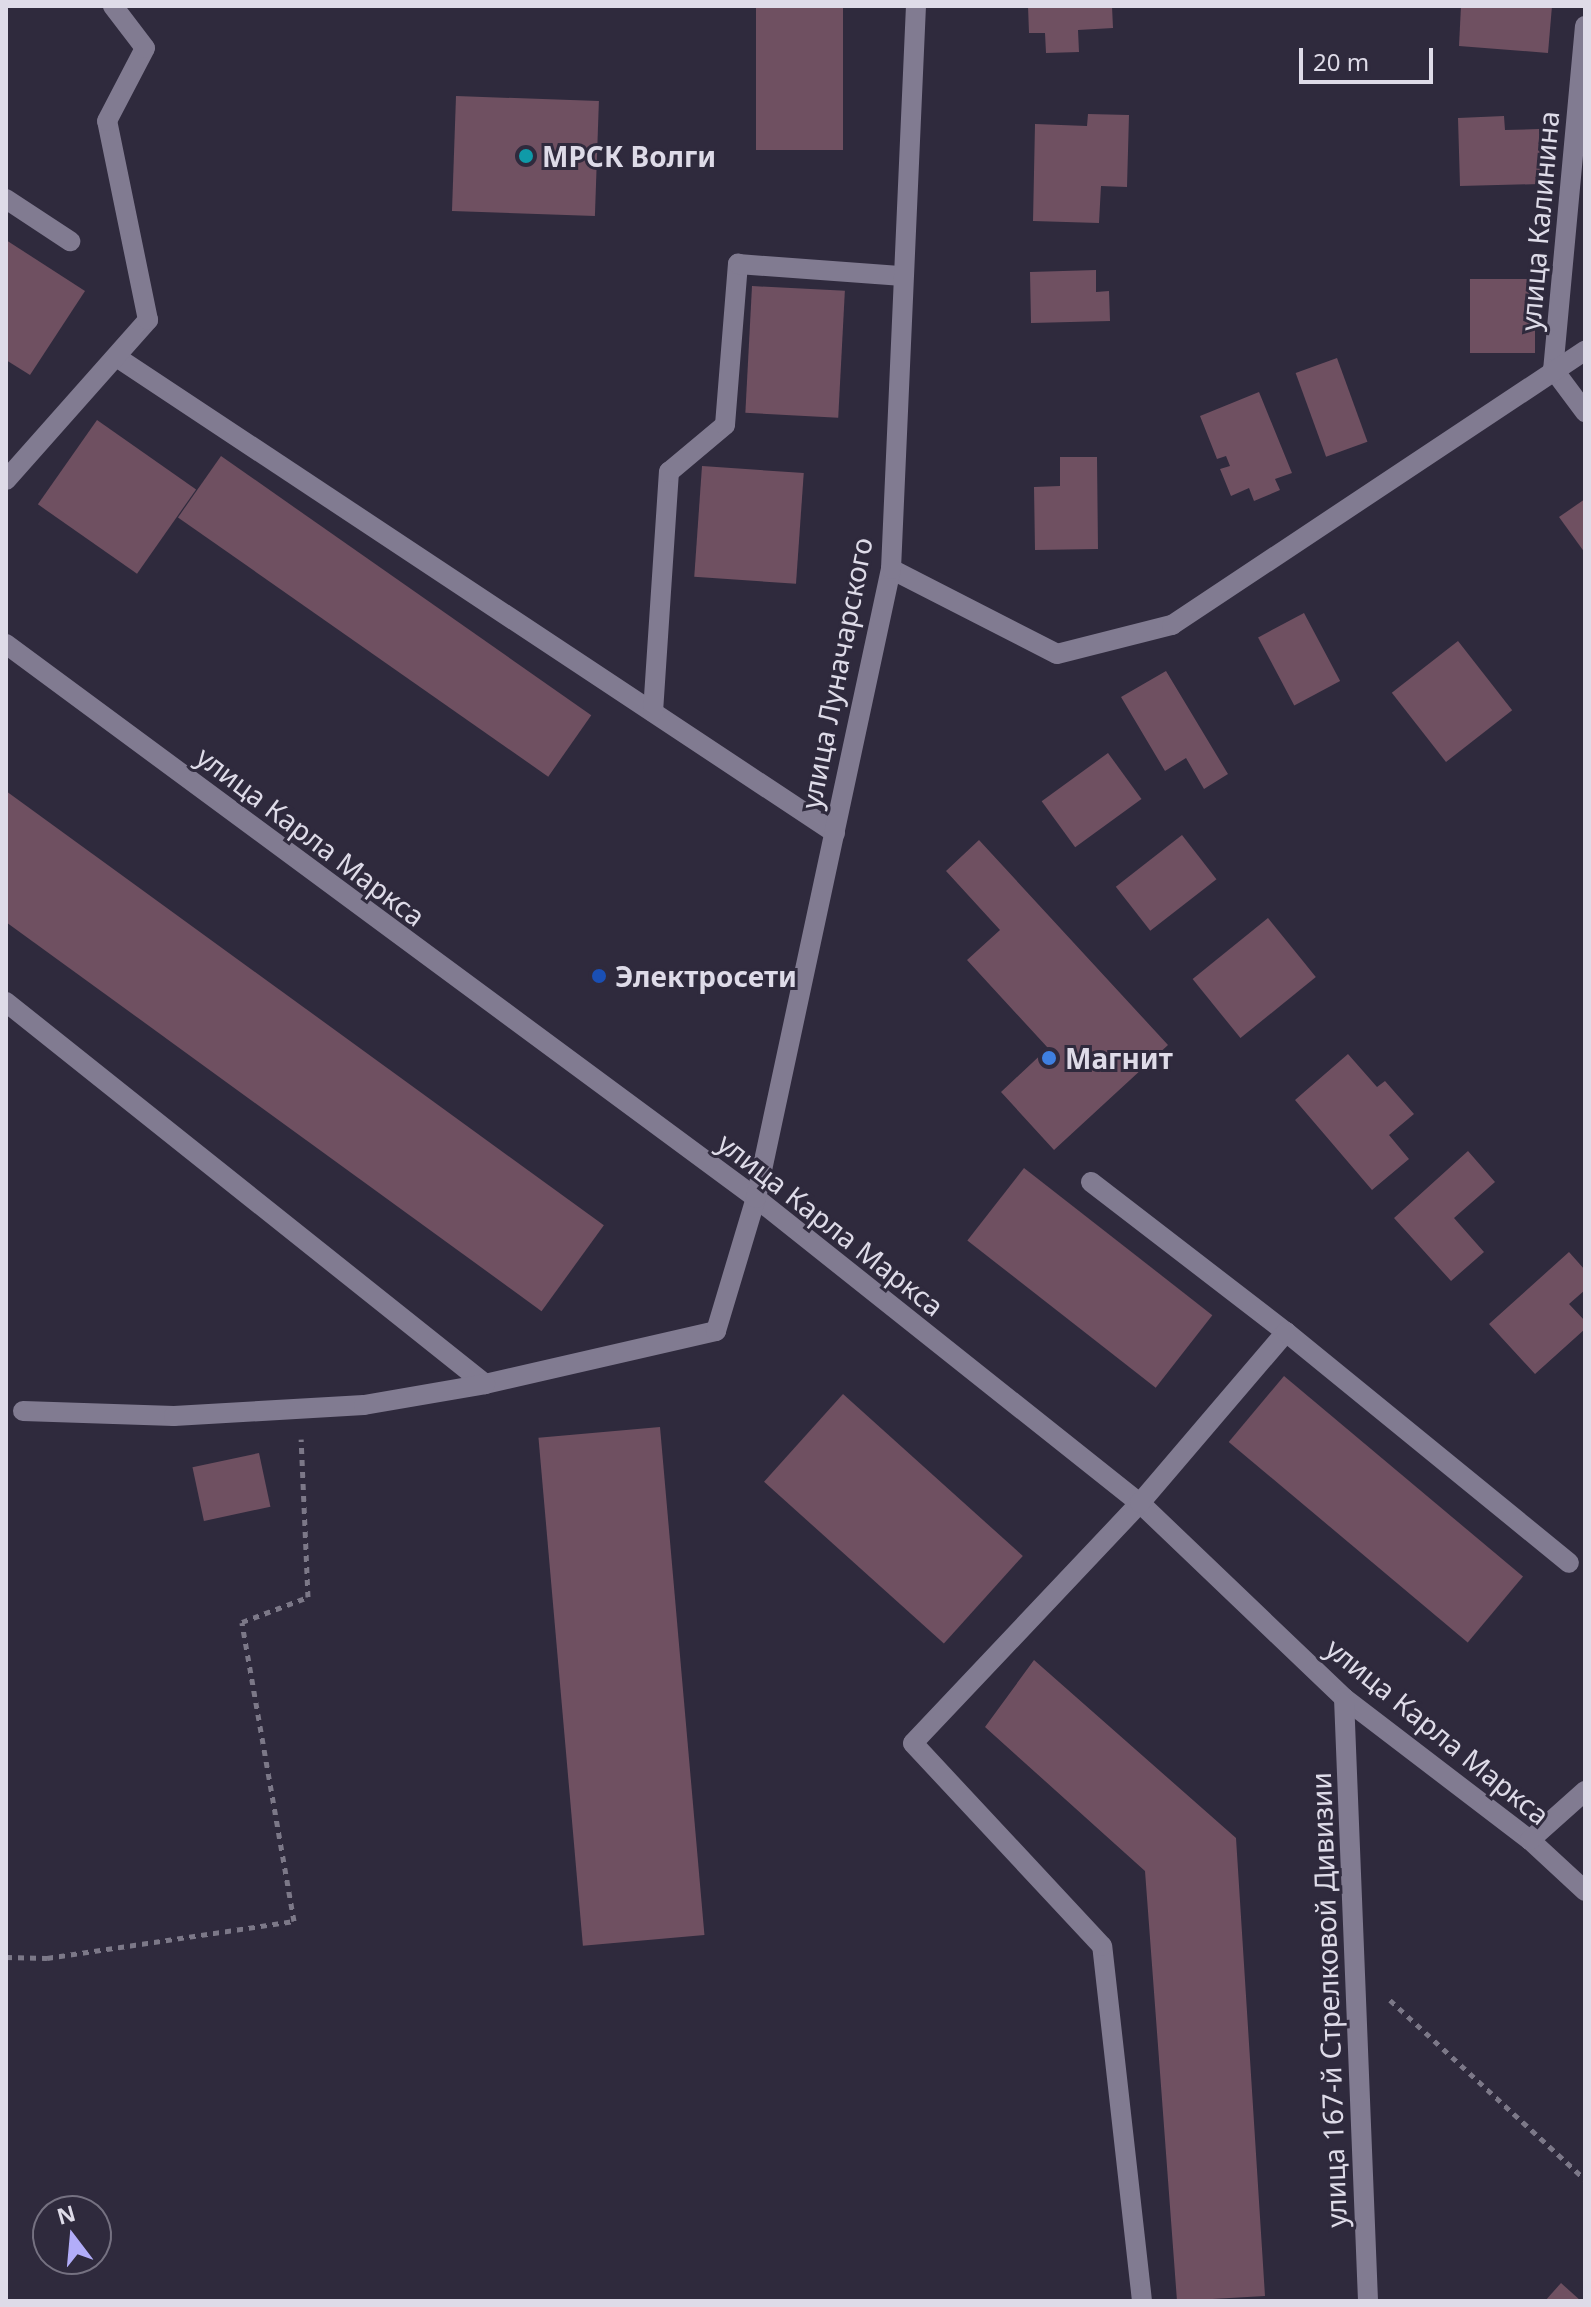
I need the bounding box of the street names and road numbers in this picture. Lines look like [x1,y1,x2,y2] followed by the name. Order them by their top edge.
[1513,110,1565,332] street label: улица Калинина
[793,534,879,812] street label: улица Луначарского
[190,739,432,933] street label: улица Карла Маркса
[711,1125,951,1323] street label: улица Карла Маркса
[1320,1631,1556,1831] street label: улица Карла Маркса
[1303,1772,1353,2228] street label: улица 167-й Стрелковой Дивизии

